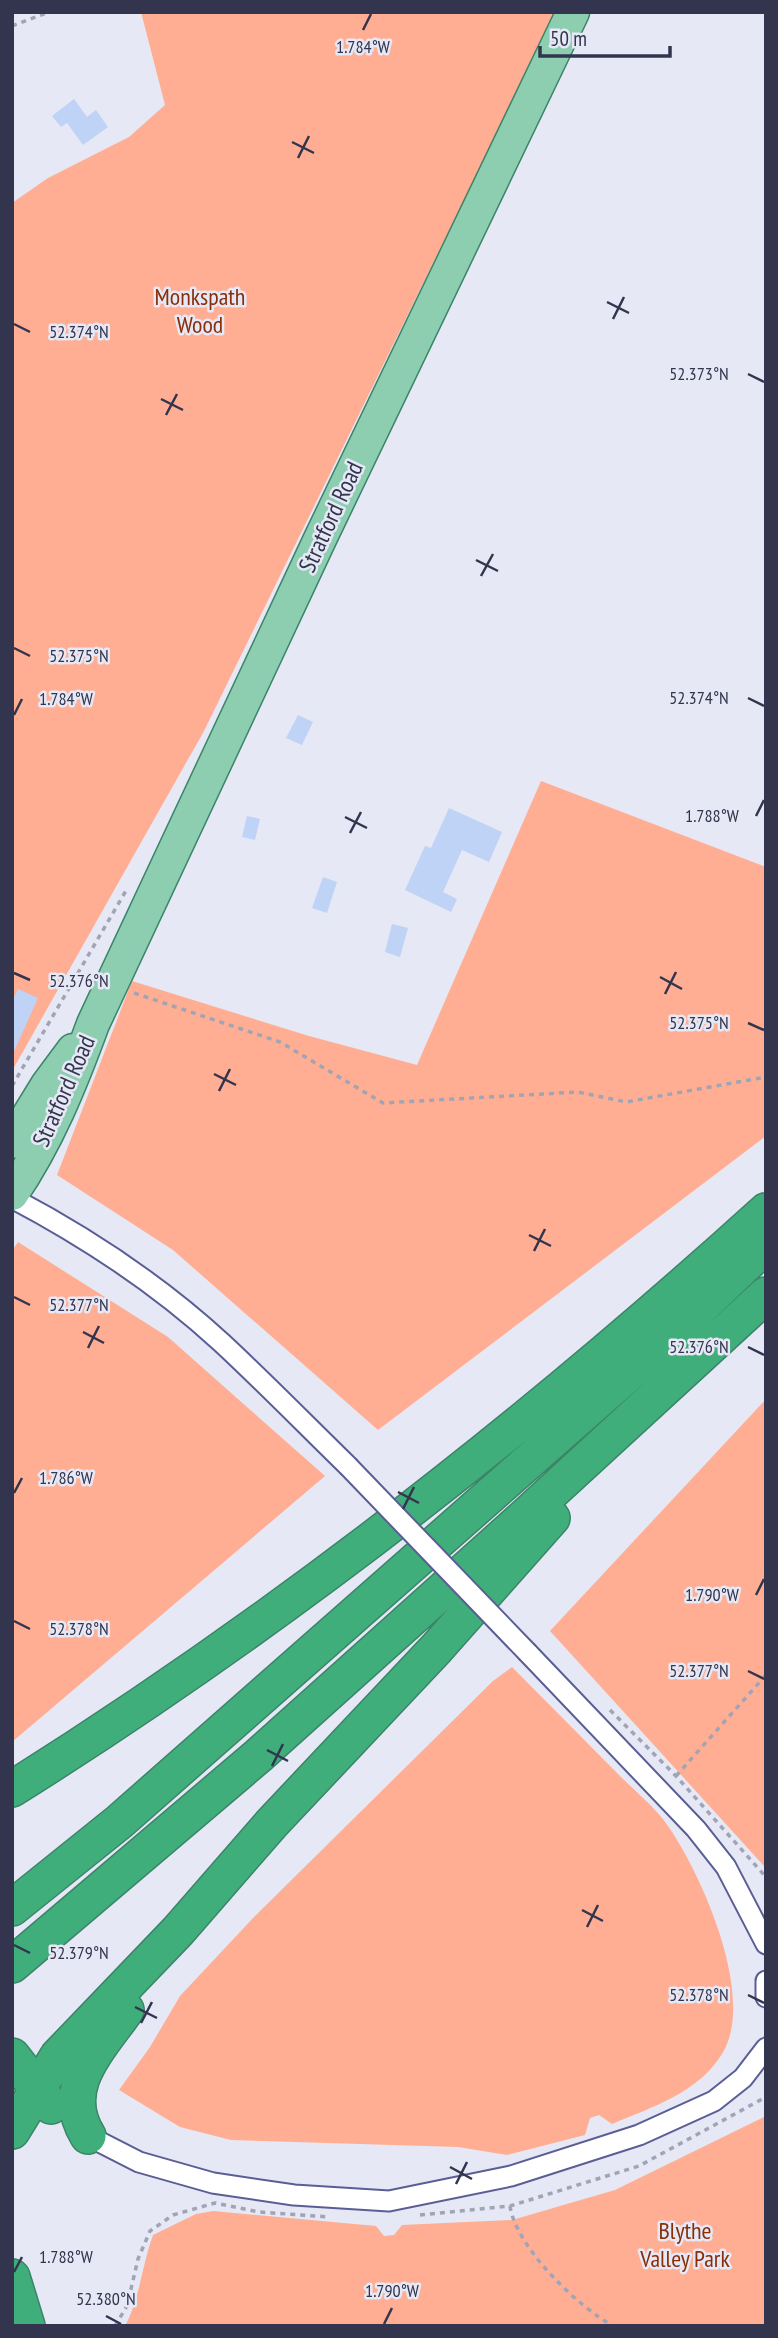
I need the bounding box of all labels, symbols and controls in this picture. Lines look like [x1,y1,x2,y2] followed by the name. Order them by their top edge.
[540,14,670,58] scale bar
[550,25,587,52] text: 50 m
[336,35,390,58] text: 1.784°W
[155,281,245,340] park label: Monkspath Wood
[49,320,109,343] text: 52.374°N
[669,362,729,385] text: 52.373°N
[291,456,370,577] street label: Stratford Road
[49,644,109,667] text: 52.375°N
[669,686,729,709] text: 52.374°N
[39,687,93,710] text: 1.784°W
[685,804,739,827] text: 1.788°W
[49,969,109,992] text: 52.376°N
[669,1011,729,1034] text: 52.375°N
[25,1030,102,1151] street label: Stratford Road
[49,1293,109,1316] text: 52.377°N
[669,1335,729,1358] text: 52.376°N
[39,1466,93,1489] text: 1.786°W
[685,1583,739,1606] text: 1.790°W
[49,1617,109,1640] text: 52.378°N
[669,1659,729,1682] text: 52.377°N
[49,1941,109,1964] text: 52.379°N
[669,1983,729,2006] text: 52.378°N
[639,2215,730,2274] park label: Blythe Valley Park
[39,2245,93,2268] text: 1.788°W
[365,2279,419,2302] text: 1.790°W
[76,2287,136,2310] text: 52.380°N

